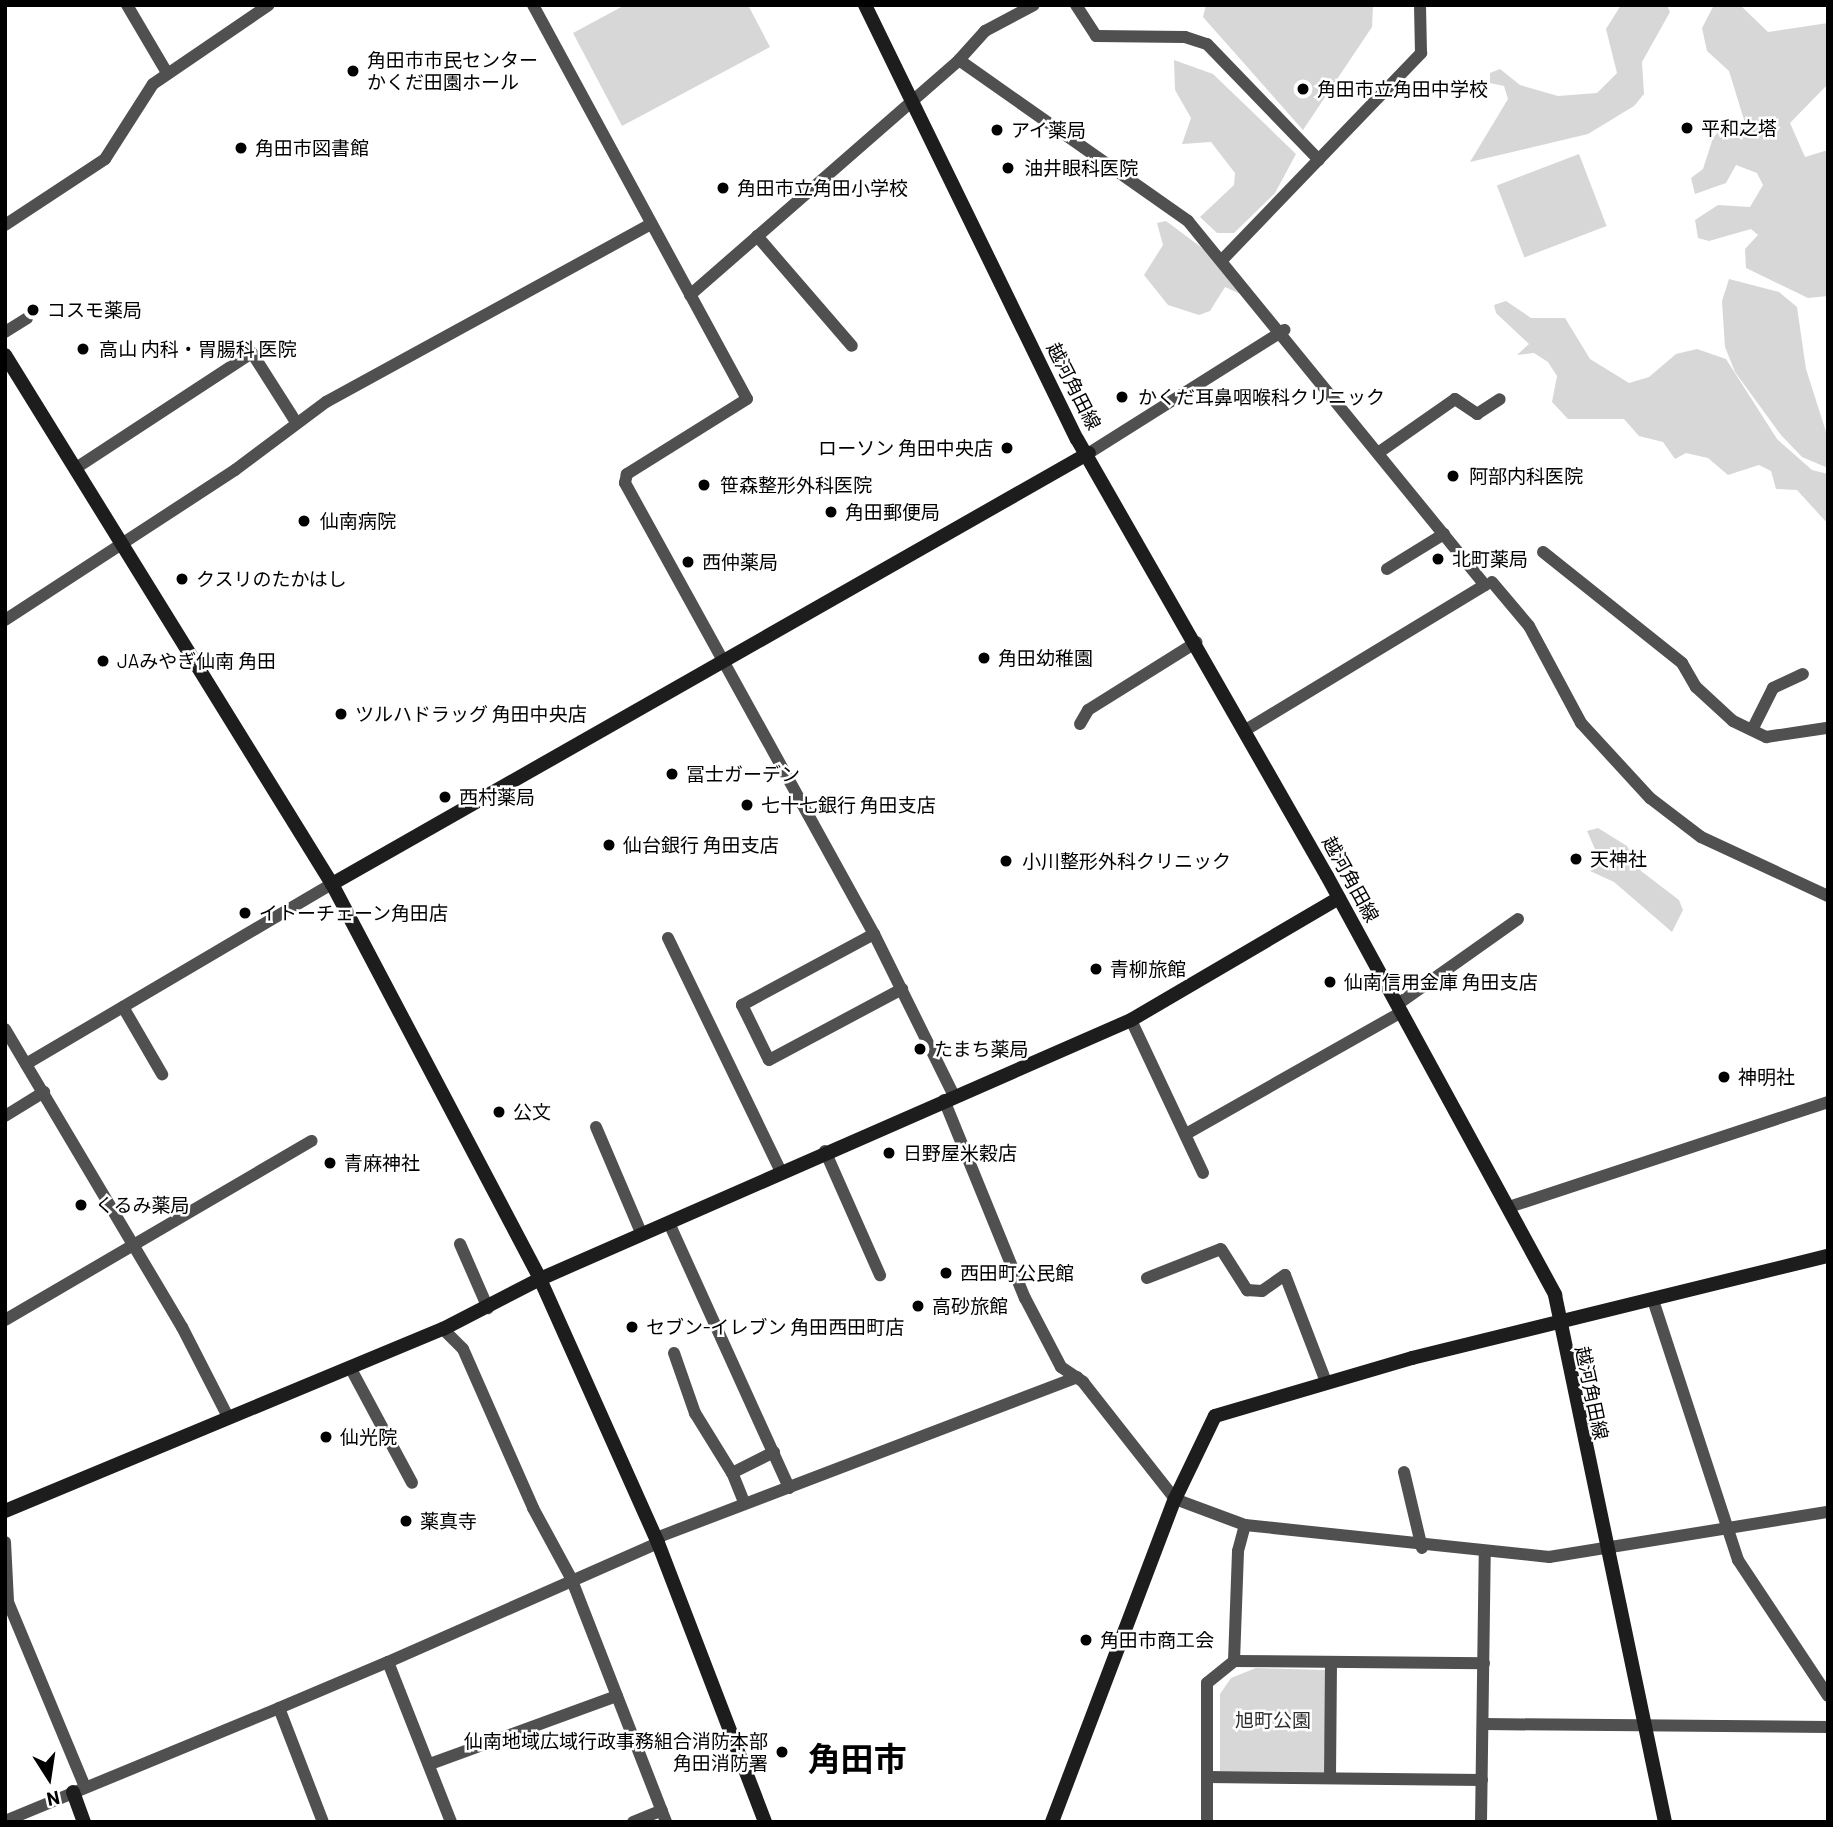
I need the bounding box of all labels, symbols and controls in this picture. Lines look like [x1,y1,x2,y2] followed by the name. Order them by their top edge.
[367,49,538,93] place label: 角田市市民センター かくだ田園ホール
[345,63,361,79] marker: 角田市市民センター かくだ田園ホール
[1317,78,1488,100] place label: 角田市立角田中学校
[1295,81,1311,97] marker: 角田市立角田中学校
[1701,117,1777,139] place label: 平和之塔
[1011,119,1087,141] place label: アイ薬局
[1679,120,1695,136] marker: 平和之塔
[989,122,1005,138] marker: アイ薬局
[255,137,369,159] place label: 角田市図書館
[233,140,249,156] marker: 角田市図書館
[1024,157,1138,179] place label: 油井眼科医院
[998,158,1018,178] marker: 油井眼科医院
[737,177,908,199] place label: 角田市立角田小学校
[715,180,731,196] marker: 角田市立角田小学校
[47,299,142,321] place label: コスモ薬局
[25,302,41,318] marker: コスモ薬局
[99,338,297,360] place label: 高山 内科・胃腸科 医院
[73,339,93,359] marker: 高山 内科・胃腸科 医院
[1042,339,1106,433] street label: 越河角田線
[1138,386,1385,408] place label: かくだ耳鼻咽喉科クリニック
[1112,387,1132,407] marker: かくだ耳鼻咽喉科クリニック
[818,437,993,459] place label: ローソン 角田中央店
[999,440,1015,456] marker: ローソン 角田中央店
[1469,465,1583,487] place label: 阿部内科医院
[1443,466,1463,486] marker: 阿部内科医院
[720,474,872,496] place label: 笹森整形外科医院
[694,475,714,495] marker: 笹森整形外科医院
[845,501,940,523] place label: 角田郵便局
[823,504,839,520] marker: 角田郵便局
[320,510,396,532] place label: 仙南病院
[294,511,314,531] marker: 仙南病院
[1452,548,1528,570] place label: 北町薬局
[702,551,778,573] place label: 西仲薬局
[1430,551,1446,567] marker: 北町薬局
[680,554,696,570] marker: 西仲薬局
[196,568,348,590] place label: クスリのたかはし
[174,571,190,587] marker: クスリのたかはし
[998,647,1093,669] place label: 角田幼稚園
[117,650,276,672] place label: JAみやぎ仙南 角田
[976,650,992,666] marker: 角田幼稚園
[95,653,111,669] marker: JAみやぎ仙南 角田
[355,703,587,725] place label: ツルハドラッグ 角田中央店
[333,706,349,722] marker: ツルハドラッグ 角田中央店
[686,763,800,785] place label: 冨士ガーデン
[664,766,680,782] marker: 冨士ガーデン
[459,786,535,808] place label: 西村薬局
[437,789,453,805] marker: 西村薬局
[761,794,936,816] place label: 七十七銀行 角田支店
[739,797,755,813] marker: 七十七銀行 角田支店
[1318,832,1384,926] street label: 越河角田線
[623,834,779,856] place label: 仙台銀行 角田支店
[601,837,617,853] marker: 仙台銀行 角田支店
[1590,848,1647,870] place label: 天神社
[1022,850,1231,872] place label: 小川整形外科クリニック
[996,851,1016,871] marker: 小川整形外科クリニック
[1568,851,1584,867] marker: 天神社
[259,902,449,924] place label: イトーチェーン角田店
[237,905,253,921] marker: イトーチェーン角田店
[1110,958,1186,980] place label: 青柳旅館
[1088,961,1104,977] marker: 青柳旅館
[1344,971,1538,993] place label: 仙南信用金庫 角田支店
[1322,974,1338,990] marker: 仙南信用金庫 角田支店
[934,1038,1029,1060] place label: たまち薬局
[912,1041,928,1057] marker: たまち薬局
[1738,1066,1795,1088] place label: 神明社
[1716,1069,1732,1085] marker: 神明社
[513,1101,551,1123] place label: 公文
[491,1104,507,1120] marker: 公文
[903,1142,1017,1164] place label: 日野屋米穀店
[881,1145,897,1161] marker: 日野屋米穀店
[344,1152,420,1174] place label: 青麻神社
[322,1155,338,1171] marker: 青麻神社
[95,1194,190,1216] place label: くるみ薬局
[73,1197,89,1213] marker: くるみ薬局
[960,1262,1074,1284] place label: 西田町公民館
[938,1265,954,1281] marker: 西田町公民館
[932,1295,1008,1317] place label: 高砂旅館
[910,1298,926,1314] marker: 高砂旅館
[646,1316,904,1338] place label: セブン-イレブン 角田西田町店
[624,1319,640,1335] marker: セブン-イレブン 角田西田町店
[1571,1344,1613,1442] street label: 越河角田線
[340,1426,397,1448] place label: 仙光院
[318,1429,334,1445] marker: 仙光院
[420,1510,477,1532] place label: 薬真寺
[398,1513,414,1529] marker: 薬真寺
[1100,1629,1214,1651] place label: 角田市商工会
[1078,1632,1094,1648] marker: 角田市商工会
[1235,1709,1311,1731] park label: 旭町公園
[464,1730,768,1774] place label: 仙南地域広域行政事務組合消防本部 角田消防署
[808,1739,906,1779] district label: 角田市
[14,1743,84,1813] north arrow
[774,1744,790,1760] marker: 仙南地域広域行政事務組合消防本部 角田消防署
[45,1786,62,1812] text: N

